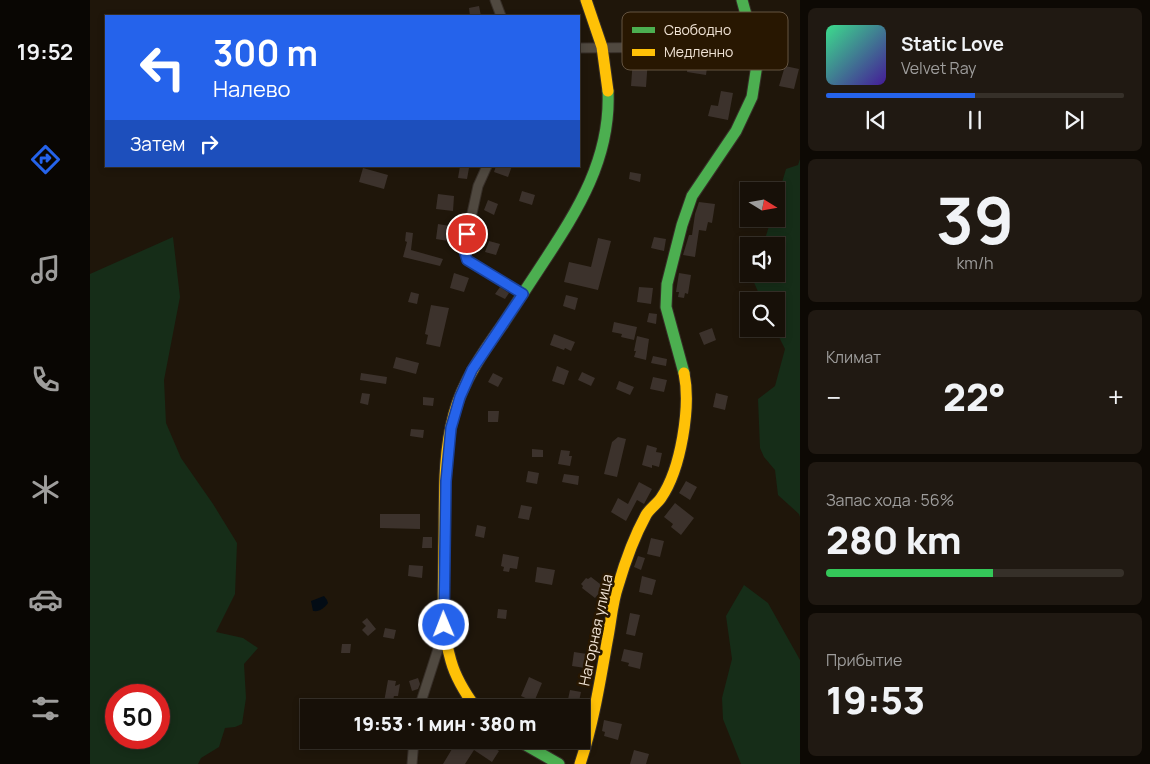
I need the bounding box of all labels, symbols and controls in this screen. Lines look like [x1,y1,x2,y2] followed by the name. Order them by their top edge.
[622,12,788,70] legend
[664,20,731,39] text: Свободно
[213,29,318,77] text: 300 m
[901,31,1004,57] text: Static Love
[130,35,195,100] icon: left
[17,37,73,67] text: 19:52
[664,42,733,61] text: Медленно
[901,57,977,79] text: Velvet Ray
[213,74,291,104] text: Налево
[862,106,890,134] icon: previous
[961,106,989,134] icon: pause
[1060,106,1088,134] icon: next
[195,130,223,158] icon: right
[130,131,185,157] text: Затем
[28,142,63,177] icon: directions
[936,175,1014,264] text: 39
[740,182,785,228] north arrow
[740,182,785,337] map controls
[446,213,488,255] pin
[453,220,481,248] icon: arrive
[740,237,785,282] button: sound
[28,252,63,287] icon: music
[956,252,994,274] text: km/h
[740,292,785,337] button: search
[826,346,881,368] text: Климат
[28,362,63,397] icon: phone
[943,370,1006,422] text: 22°
[826,378,841,416] text: −
[1108,378,1124,416] text: +
[28,472,63,507] icon: climate
[826,489,954,511] text: Запас хода · 56%
[826,513,962,565] text: 280 km
[573,572,618,688] street label: Нагорная улица
[28,582,63,617] icon: car
[417,598,469,650] position arrow
[826,649,902,671] text: Прибытие
[826,673,925,725] text: 19:53
[105,684,170,749] speed limit sign: 50
[28,691,63,726] icon: filters
[354,711,536,737] text: 19:53 · 1 мин · 380 m

